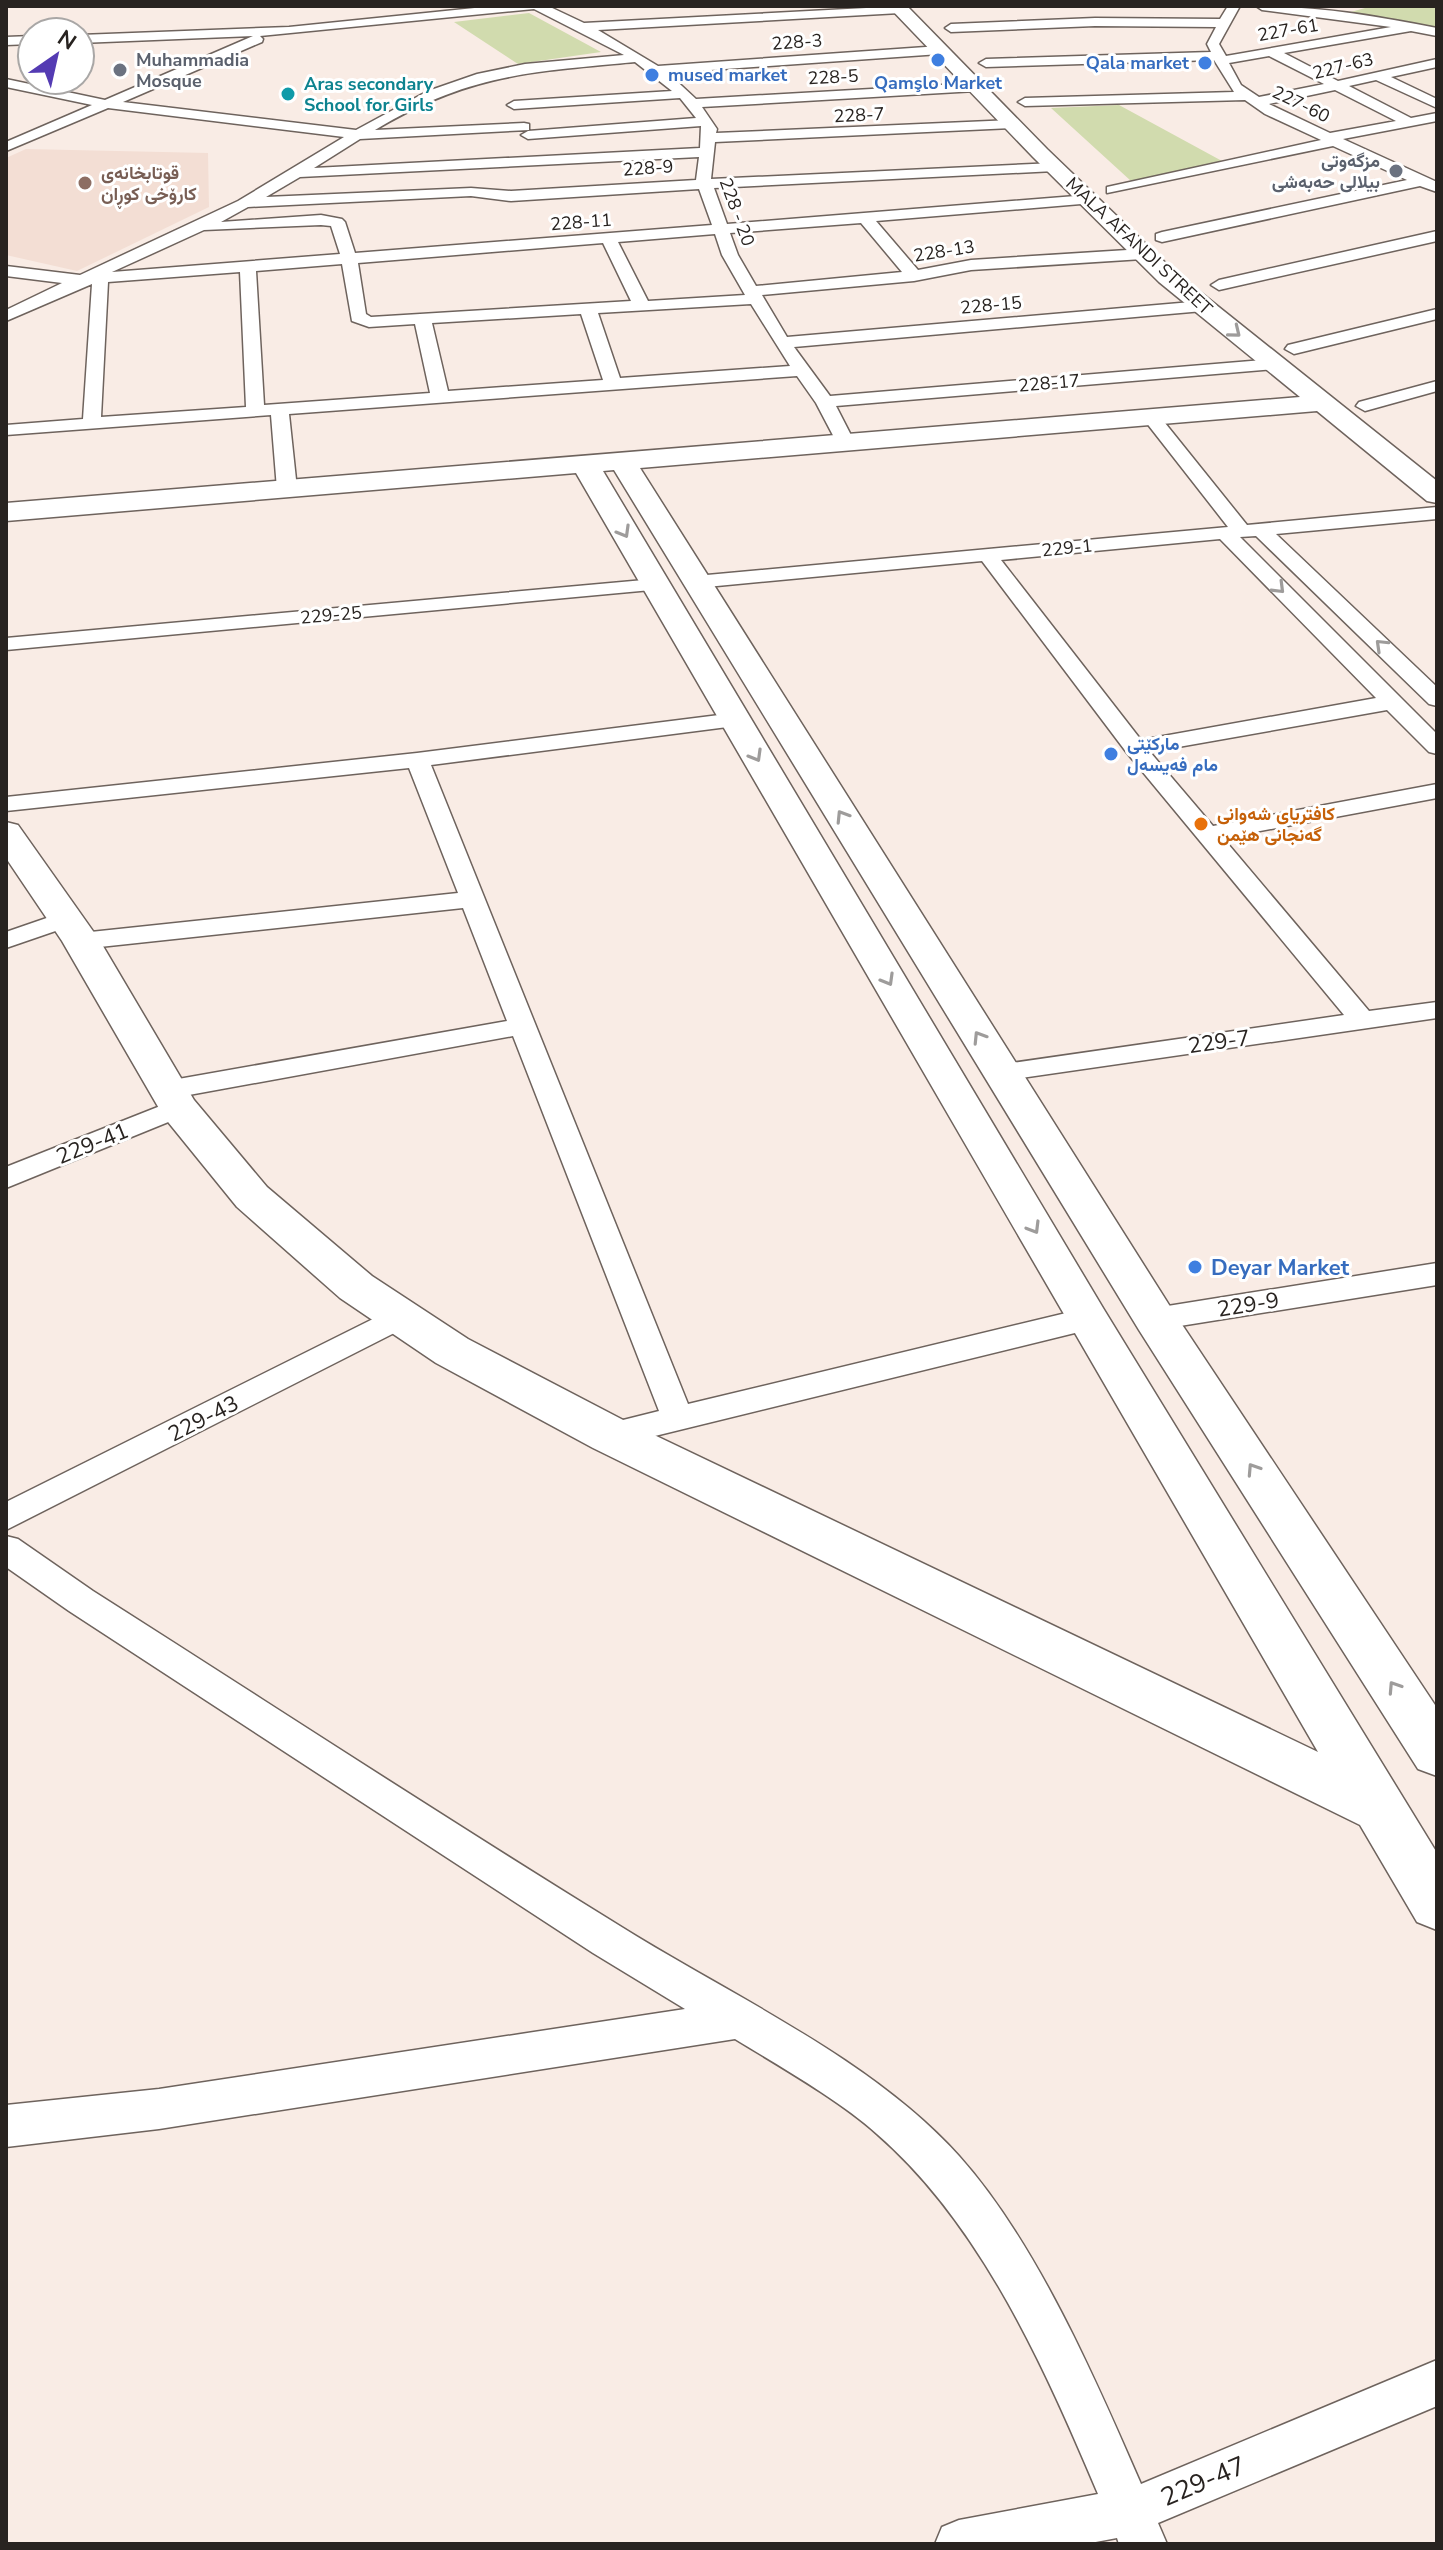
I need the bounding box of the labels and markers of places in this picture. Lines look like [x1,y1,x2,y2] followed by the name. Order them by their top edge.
[136,48,249,93] place label: Muhammadia Mosque
[929,51,947,69] marker: Qamşlo Market
[1086,51,1189,75] place label: Qala market
[1196,54,1214,72] marker: Qala market
[111,61,129,79] marker: Muhammadia Mosque
[668,63,787,87] place label: mused market
[643,66,661,84] marker: mused market
[874,71,1002,95] place label: Qamşlo Market
[304,72,434,117] place label: Aras secondary School for Girls
[279,85,297,103] marker: Aras secondary School for Girls
[1272,149,1380,194] place label: مزگەوتی بیلالی حەبەشی
[101,161,197,209] place label: قوتابخانەی کارۆخی کوڕان
[1387,162,1405,180] marker: مزگەوتی بیلالی حەبەشی
[76,174,94,192] marker: قوتابخانەی کارۆخی کوڕان
[1127,732,1218,777] place label: مارکێتی مام فەیسەل
[1102,745,1120,763] marker: مارکێتی مام فەیسەل
[1217,802,1335,847] place label: کافتریای شەوانی گەنجانی هێمن
[1192,815,1210,833] marker: کافتریای شەوانی گەنجانی هێمن
[1211,1253,1350,1283] place label: Deyar Market
[1186,1258,1204,1276] marker: Deyar Market

